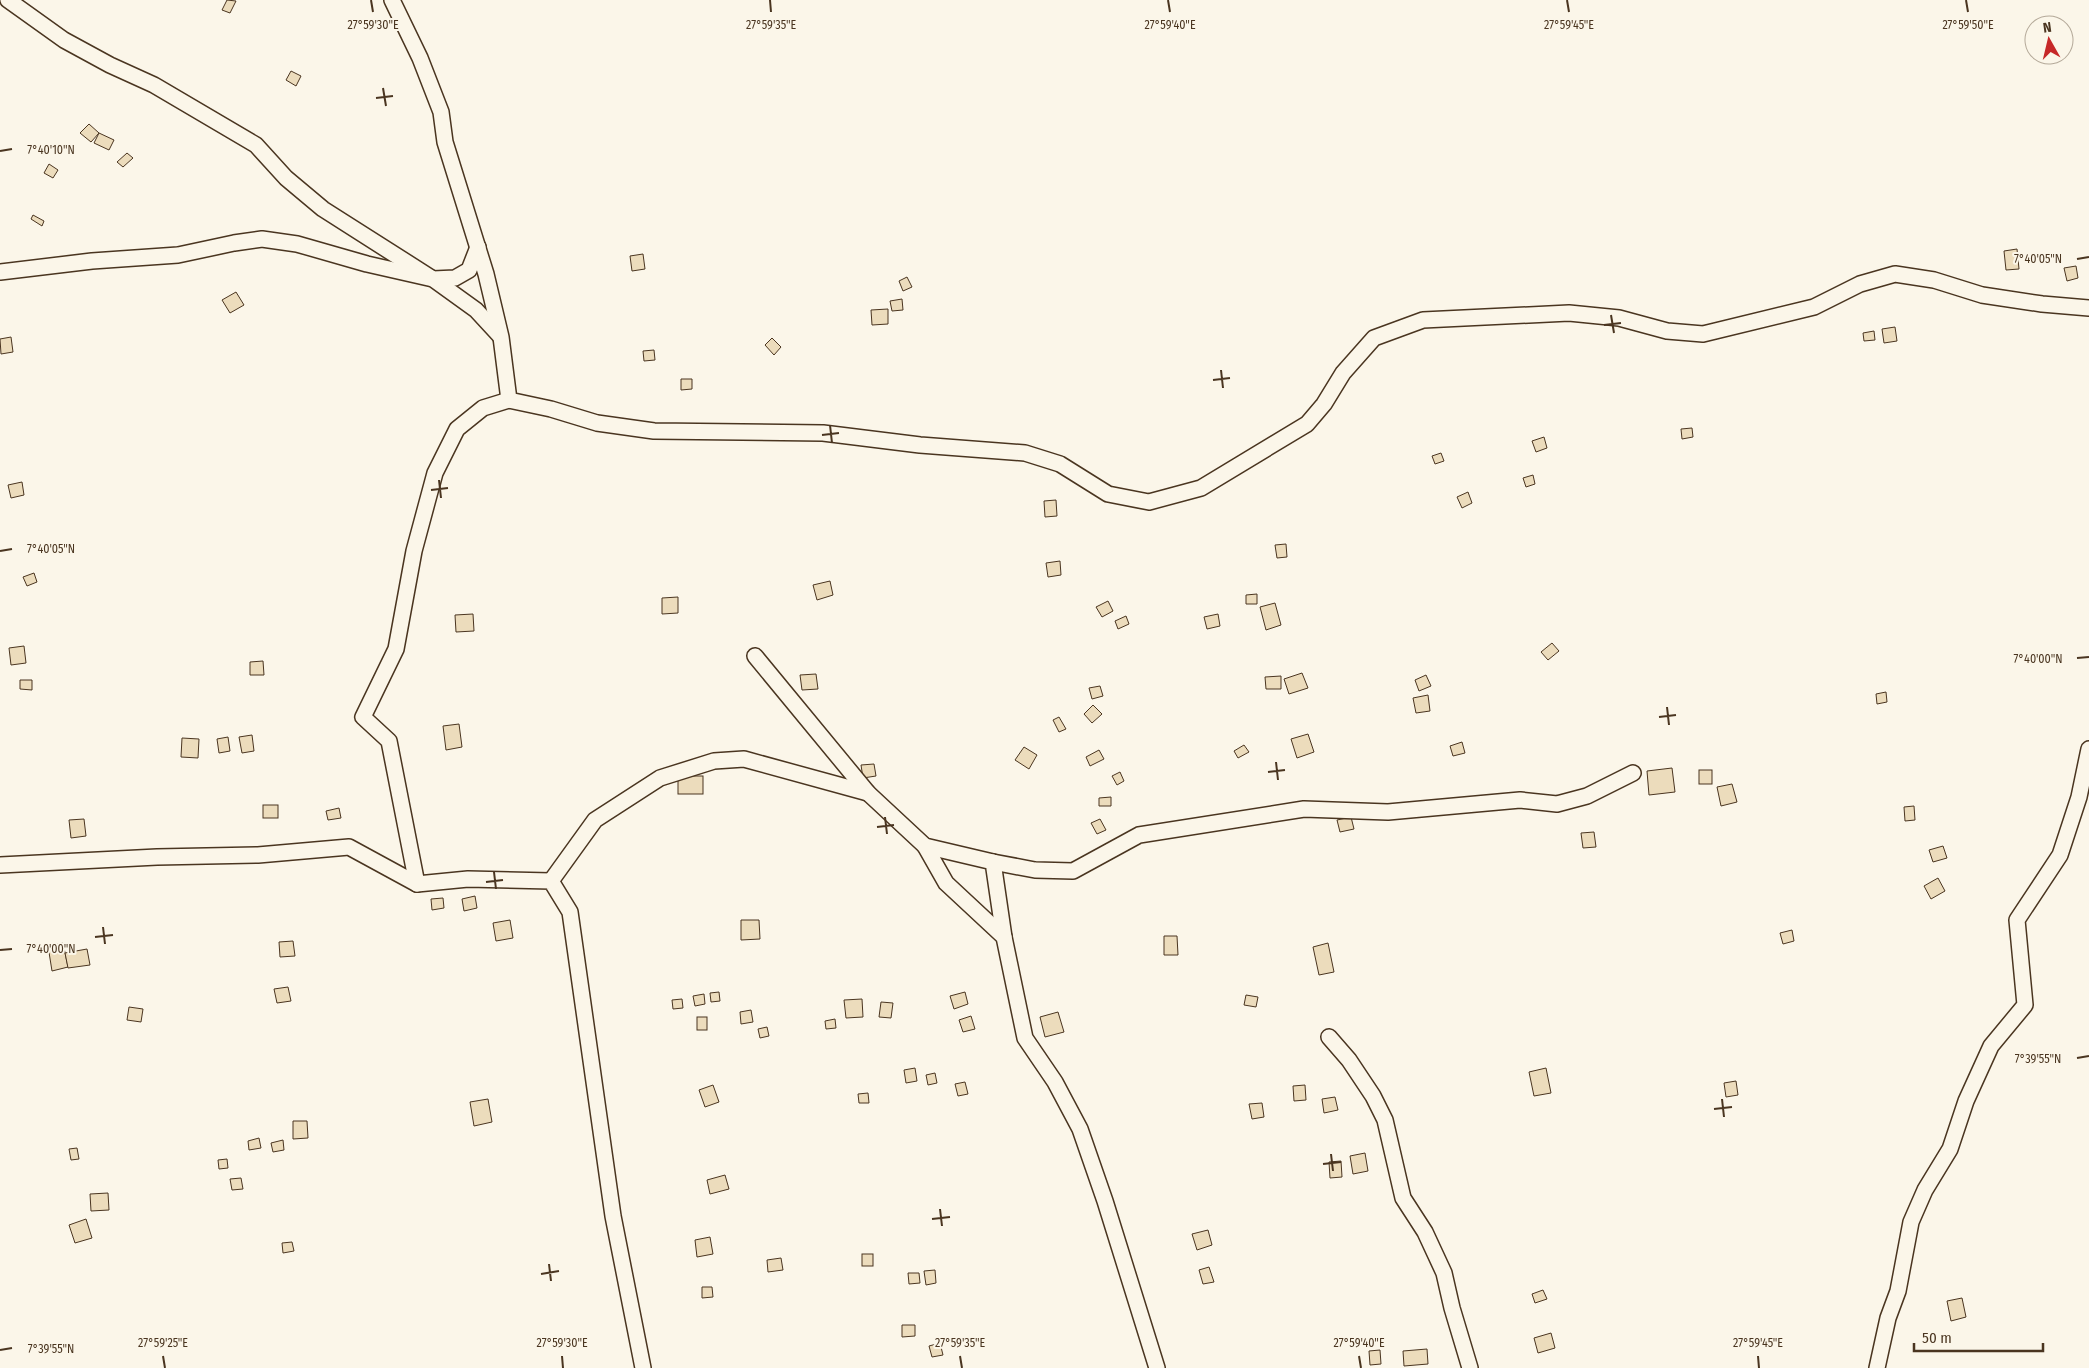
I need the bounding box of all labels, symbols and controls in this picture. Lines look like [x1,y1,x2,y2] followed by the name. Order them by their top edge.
[2024,15,2074,65] north arrow
[347,18,399,32] text: 27°59'30"E
[746,18,796,32] text: 27°59'35"E
[1144,18,1196,32] text: 27°59'40"E
[1544,18,1594,32] text: 27°59'45"E
[1942,18,1994,32] text: 27°59'50"E
[2042,19,2053,37] text: N
[27,143,75,157] text: 7°40'10"N
[2014,252,2062,266] text: 7°40'05"N
[27,542,75,556] text: 7°40'05"N
[2013,652,2063,666] text: 7°40'00"N
[26,942,76,956] text: 7°40'00"N
[2015,1052,2061,1066] text: 7°39'55"N
[1914,1320,2043,1352] scale bar
[1922,1329,1952,1347] text: 50 m
[138,1336,188,1350] text: 27°59'25"E
[536,1336,588,1350] text: 27°59'30"E
[935,1336,985,1350] text: 27°59'35"E
[1333,1336,1385,1350] text: 27°59'40"E
[1733,1336,1783,1350] text: 27°59'45"E
[28,1342,74,1356] text: 7°39'55"N

